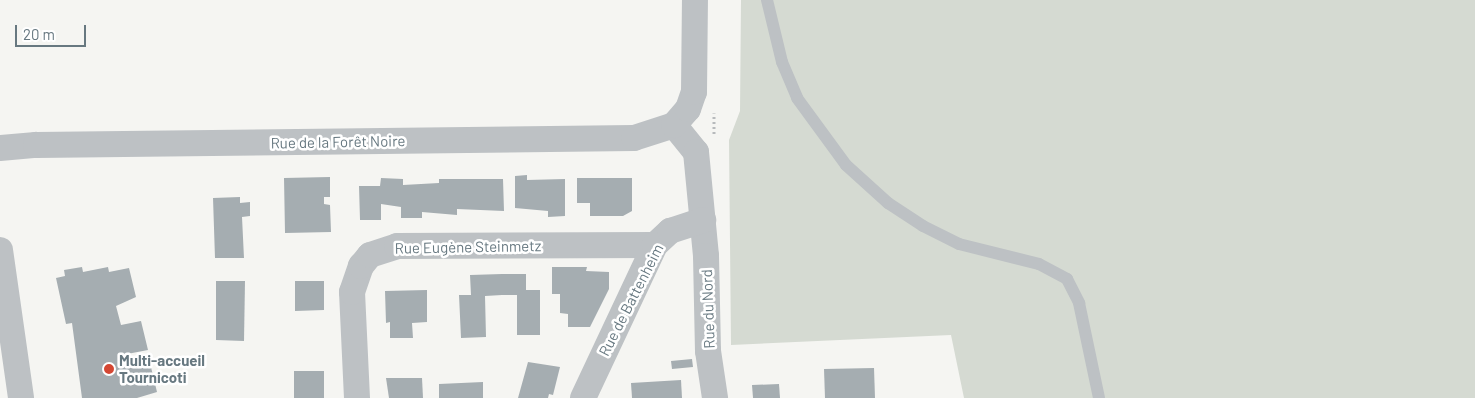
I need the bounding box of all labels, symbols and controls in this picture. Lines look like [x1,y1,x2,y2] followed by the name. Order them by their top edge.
[18,15,89,47] scale bar
[23,25,55,43] text: 20 m
[270,132,406,152] street label: Rue de la Forêt Noire
[395,237,541,257] street label: Rue Eugène Steinmetz
[595,241,667,359] street label: Rue de Battenheim
[698,269,718,349] street label: Rue du Nord
[119,351,205,386] place label: Multi-accueil Tournicoti
[103,363,115,375] marker: Multi-accueil Tournicoti

